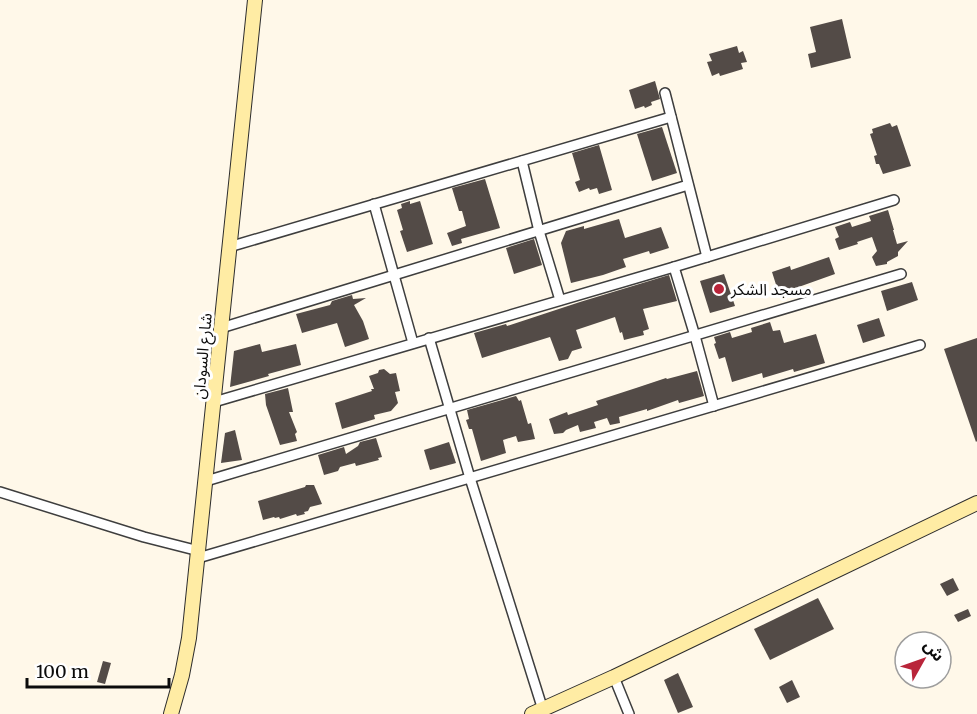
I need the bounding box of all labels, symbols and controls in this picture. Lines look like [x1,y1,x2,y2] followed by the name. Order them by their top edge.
[730,279,812,299] place label: مسجد الشكر
[712,282,726,296] marker: مسجد الشكر
[188,312,219,400] street label: شارع السودان
[893,630,953,690] north arrow
[920,636,949,665] text: ش
[27,651,170,689] scale bar
[36,660,89,683] text: 100 m

